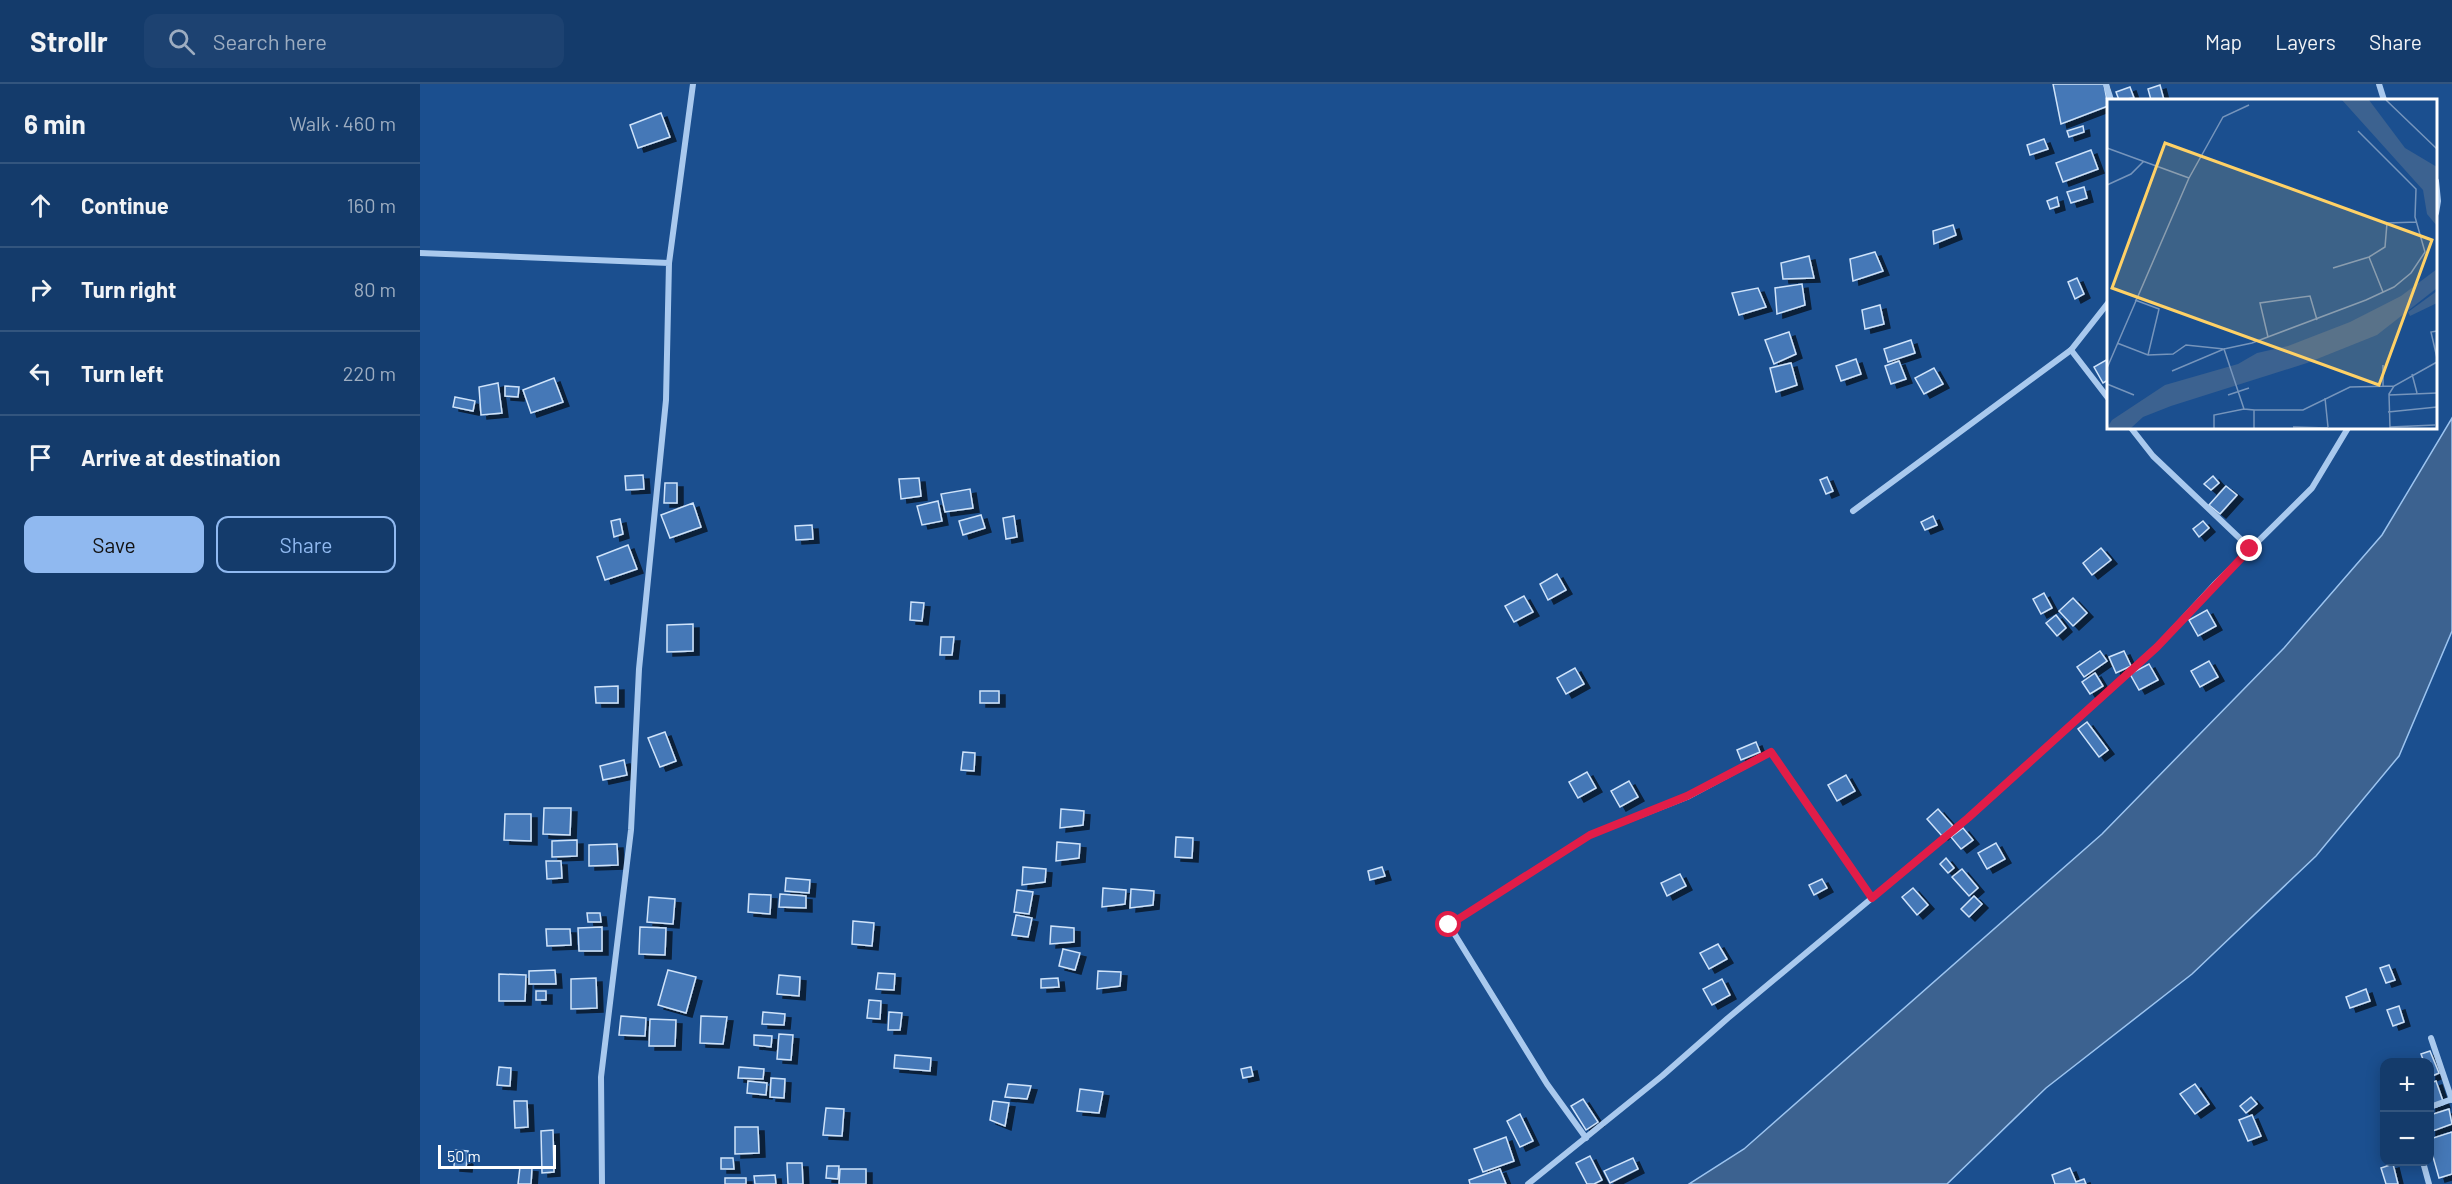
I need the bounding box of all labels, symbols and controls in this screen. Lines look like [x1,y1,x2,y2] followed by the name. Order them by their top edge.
[144,14,564,68] search box
[30,24,108,58] text: Strollr
[165,25,198,58] icon: search
[213,28,327,54] text: Search here
[2205,29,2242,54] text: Map
[2275,29,2336,54] text: Layers
[2369,29,2422,54] text: Share
[2107,99,2437,429] inset map
[24,108,86,139] text: 6 min
[289,111,396,135] text: Walk · 460 m
[24,189,57,222] icon: ahead
[81,192,169,218] text: Continue
[347,193,396,217] text: 160 m
[24,273,57,306] icon: right
[81,276,176,302] text: Turn right
[354,277,396,301] text: 80 m
[24,357,57,390] icon: left
[81,360,164,386] text: Turn left
[343,361,396,385] text: 220 m
[24,441,57,474] icon: arrive
[81,444,280,470] text: Arrive at destination
[24,516,204,573] button: Save
[216,516,396,573] button: Share
[2236,535,2262,561] route end
[1435,911,1461,937] route start
[2380,1058,2434,1166] map controls
[2380,1058,2434,1112] button: +
[2380,1112,2434,1166] button: −
[438,1142,556,1170] scale bar
[447,1146,481,1165] text: 50 m

